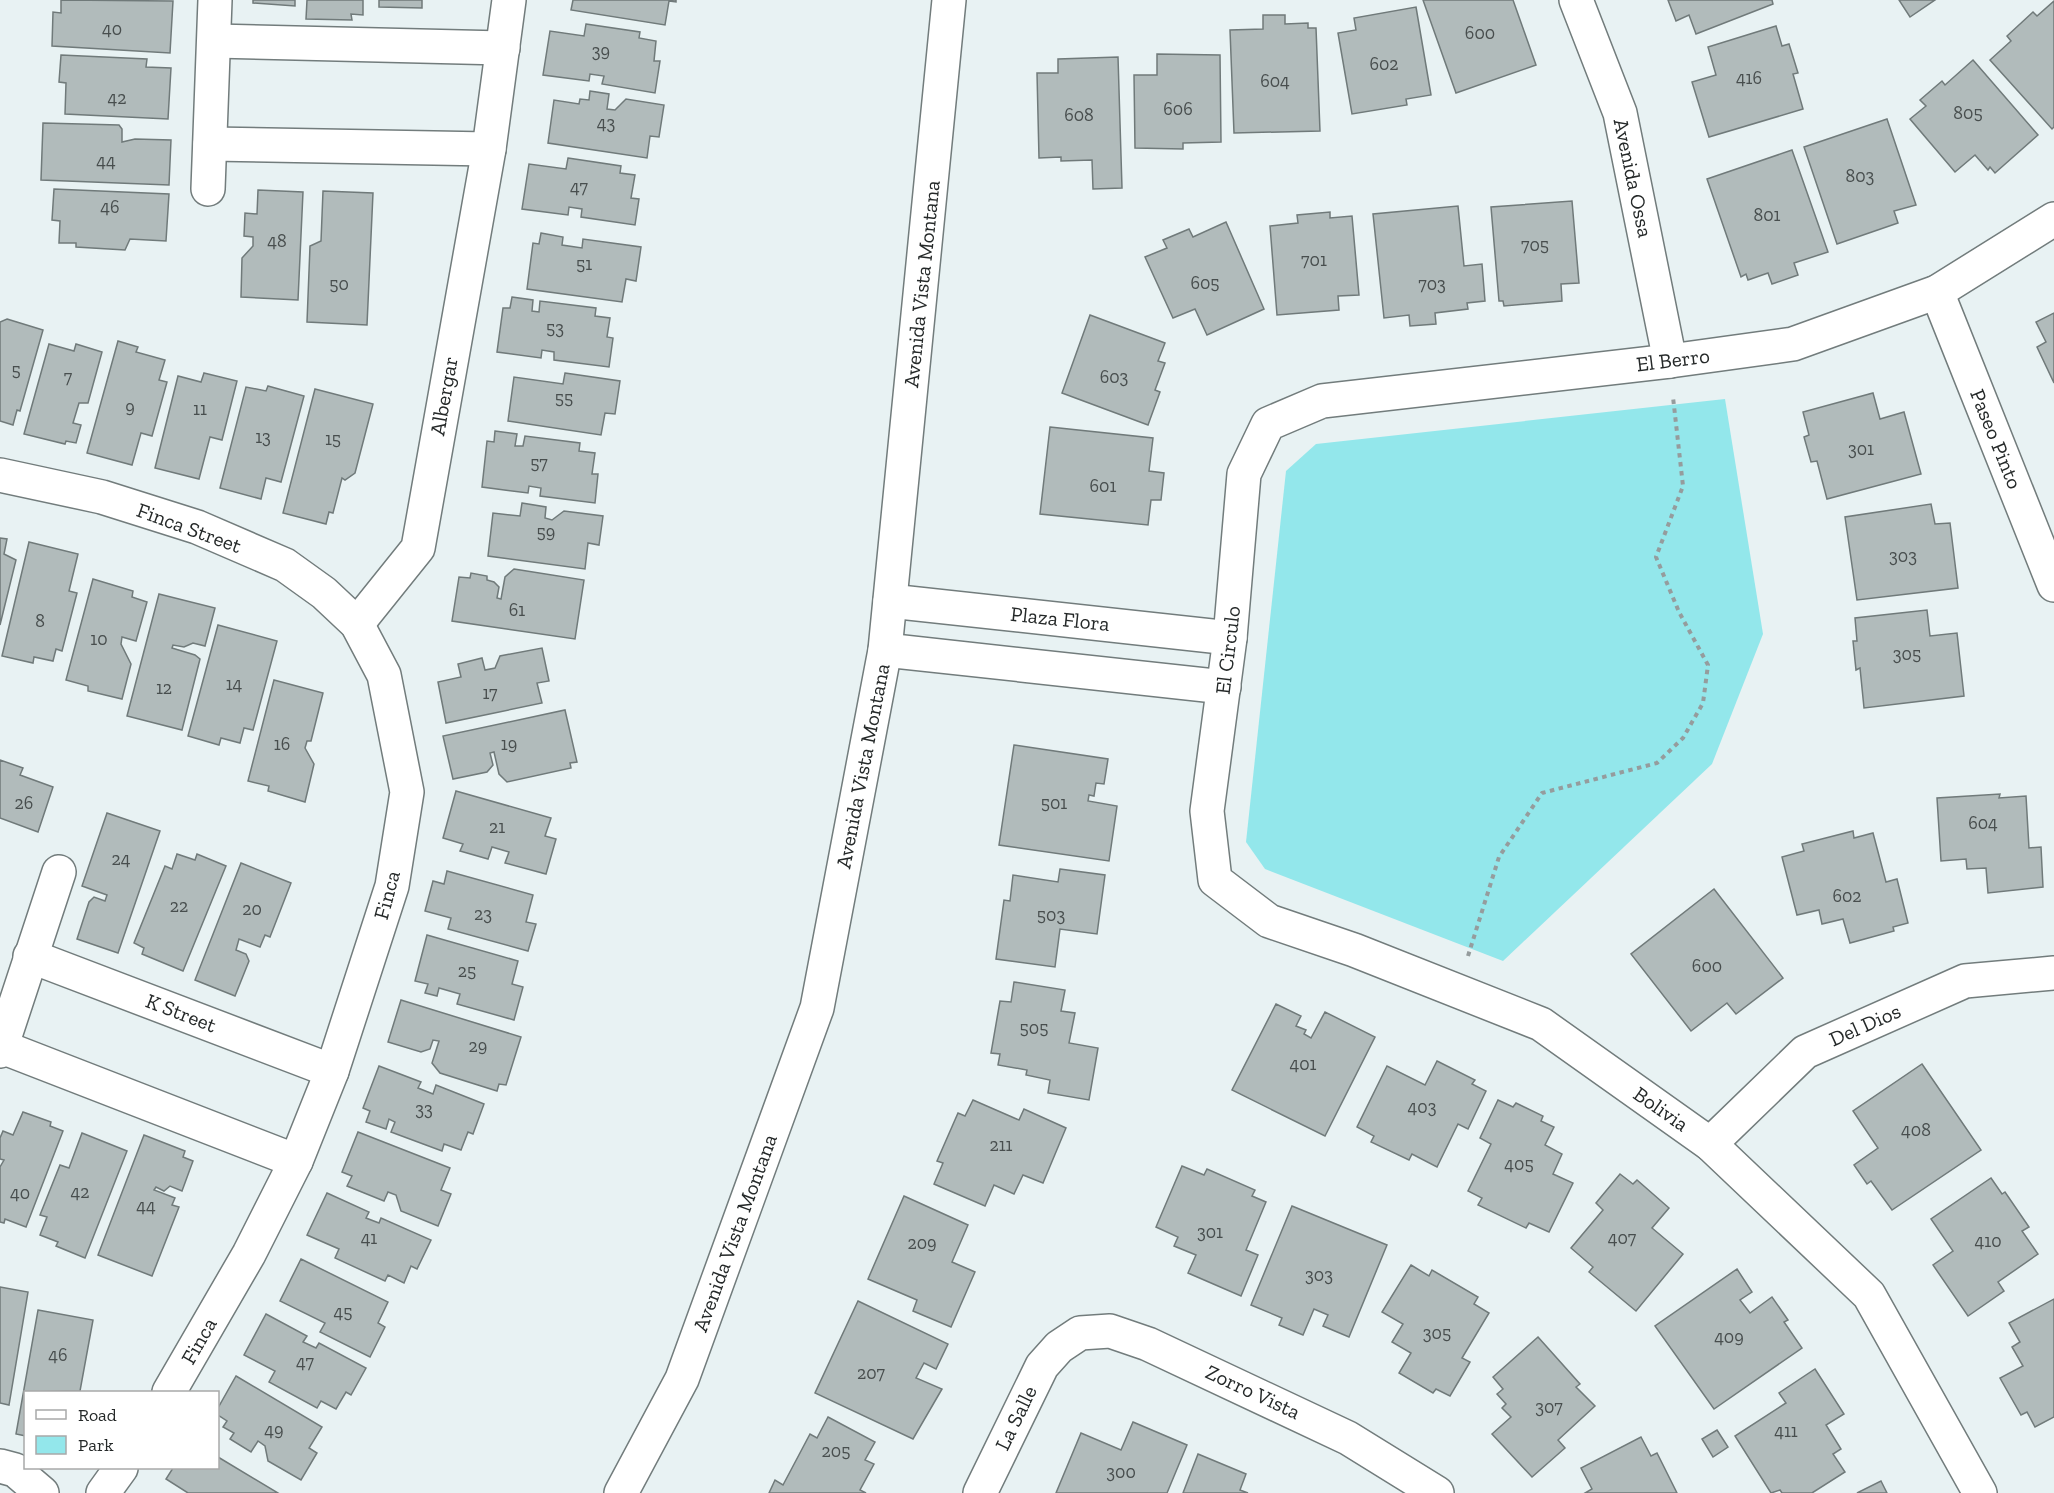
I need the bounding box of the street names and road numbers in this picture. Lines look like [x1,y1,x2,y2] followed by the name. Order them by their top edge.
[1609,116,1658,240] street label: Avenida Ossa
[898,179,945,389] street label: Avenida Vista Montana
[1635,343,1711,376] street label: El Berro
[424,355,463,437] street label: Albergar
[1965,385,2028,492] street label: Paseo Pinto
[133,497,245,558] street label: Finca Street
[1009,601,1111,636] street label: Plaza Flora
[1210,604,1245,696] street label: El Circulo
[830,661,895,871] street label: Avenida Vista Montana
[368,868,405,922] street label: Finca
[142,988,220,1037] street label: K Street
[1825,998,1904,1051] street label: Del Dios
[1629,1081,1694,1136] street label: Bolivia
[687,1131,782,1335] street label: Avenida Vista Montana
[175,1313,222,1368] street label: Finca
[1202,1359,1305,1424] street label: Zorro Vista
[989,1381,1042,1454] street label: La Salle

